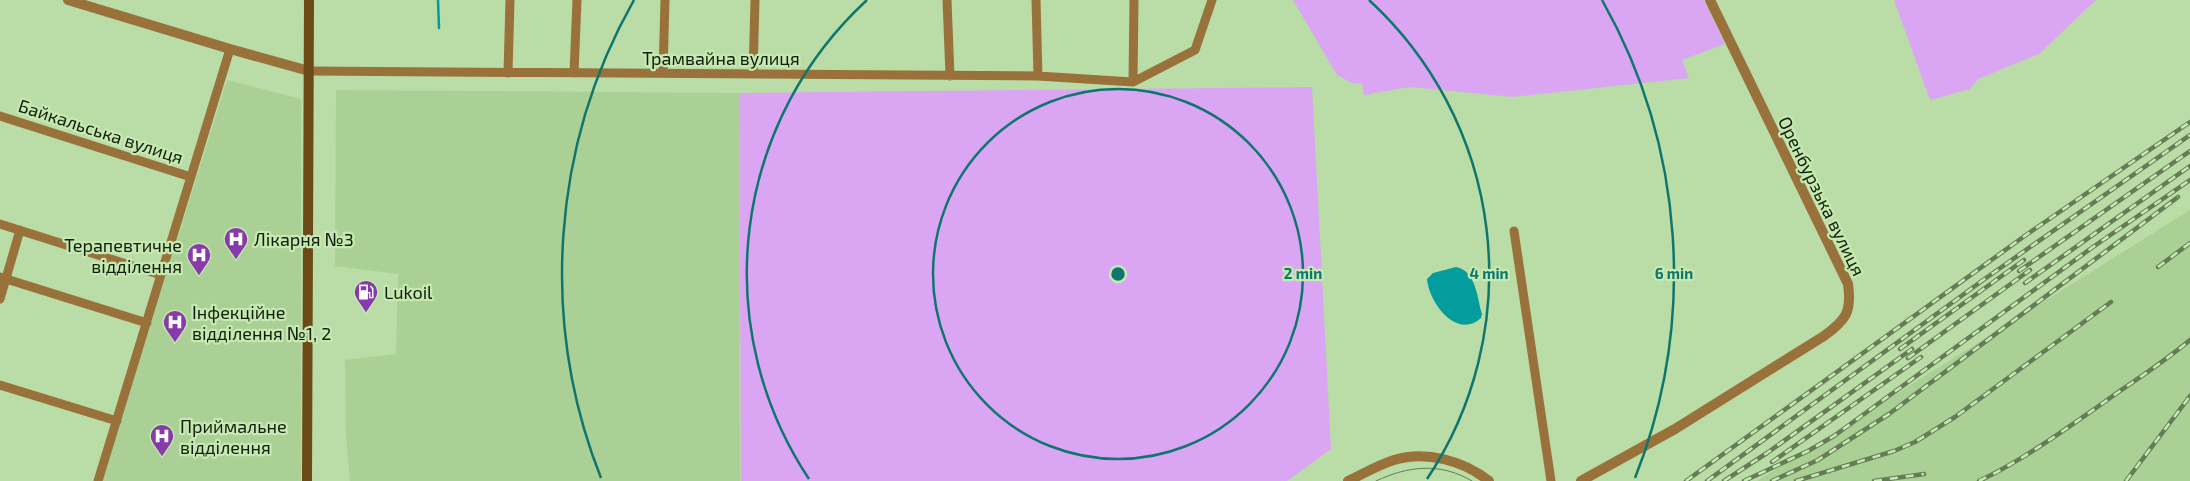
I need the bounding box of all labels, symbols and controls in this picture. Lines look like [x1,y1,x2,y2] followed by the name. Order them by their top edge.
[642,47,800,69] street label: Трамвайна вулиця
[16,94,186,168] street label: Байкальська вулиця
[1774,113,1870,279] street label: Оренбурзька вулиця
[223,226,249,260] hospital icon: Лікарня №3
[254,228,354,250] place label: Лікарня №3
[64,234,182,277] place label: Терапевтичне відділення
[186,242,212,276] hospital icon: Терапевтичне відділення
[1284,264,1322,282] text: 2 min
[1469,264,1509,282] text: 4 min
[1655,264,1693,282] text: 6 min
[1109,265,1127,283] centre of rings
[353,279,379,313] fuel station icon: Lukoil
[384,281,433,303] place label: Lukoil
[192,301,331,344] place label: Інфекційне відділення №1, 2
[162,309,188,343] hospital icon: Інфекційне відділення №1, 2
[180,415,287,458] place label: Приймальне відділення
[149,423,175,457] hospital icon: Приймальне відділення

